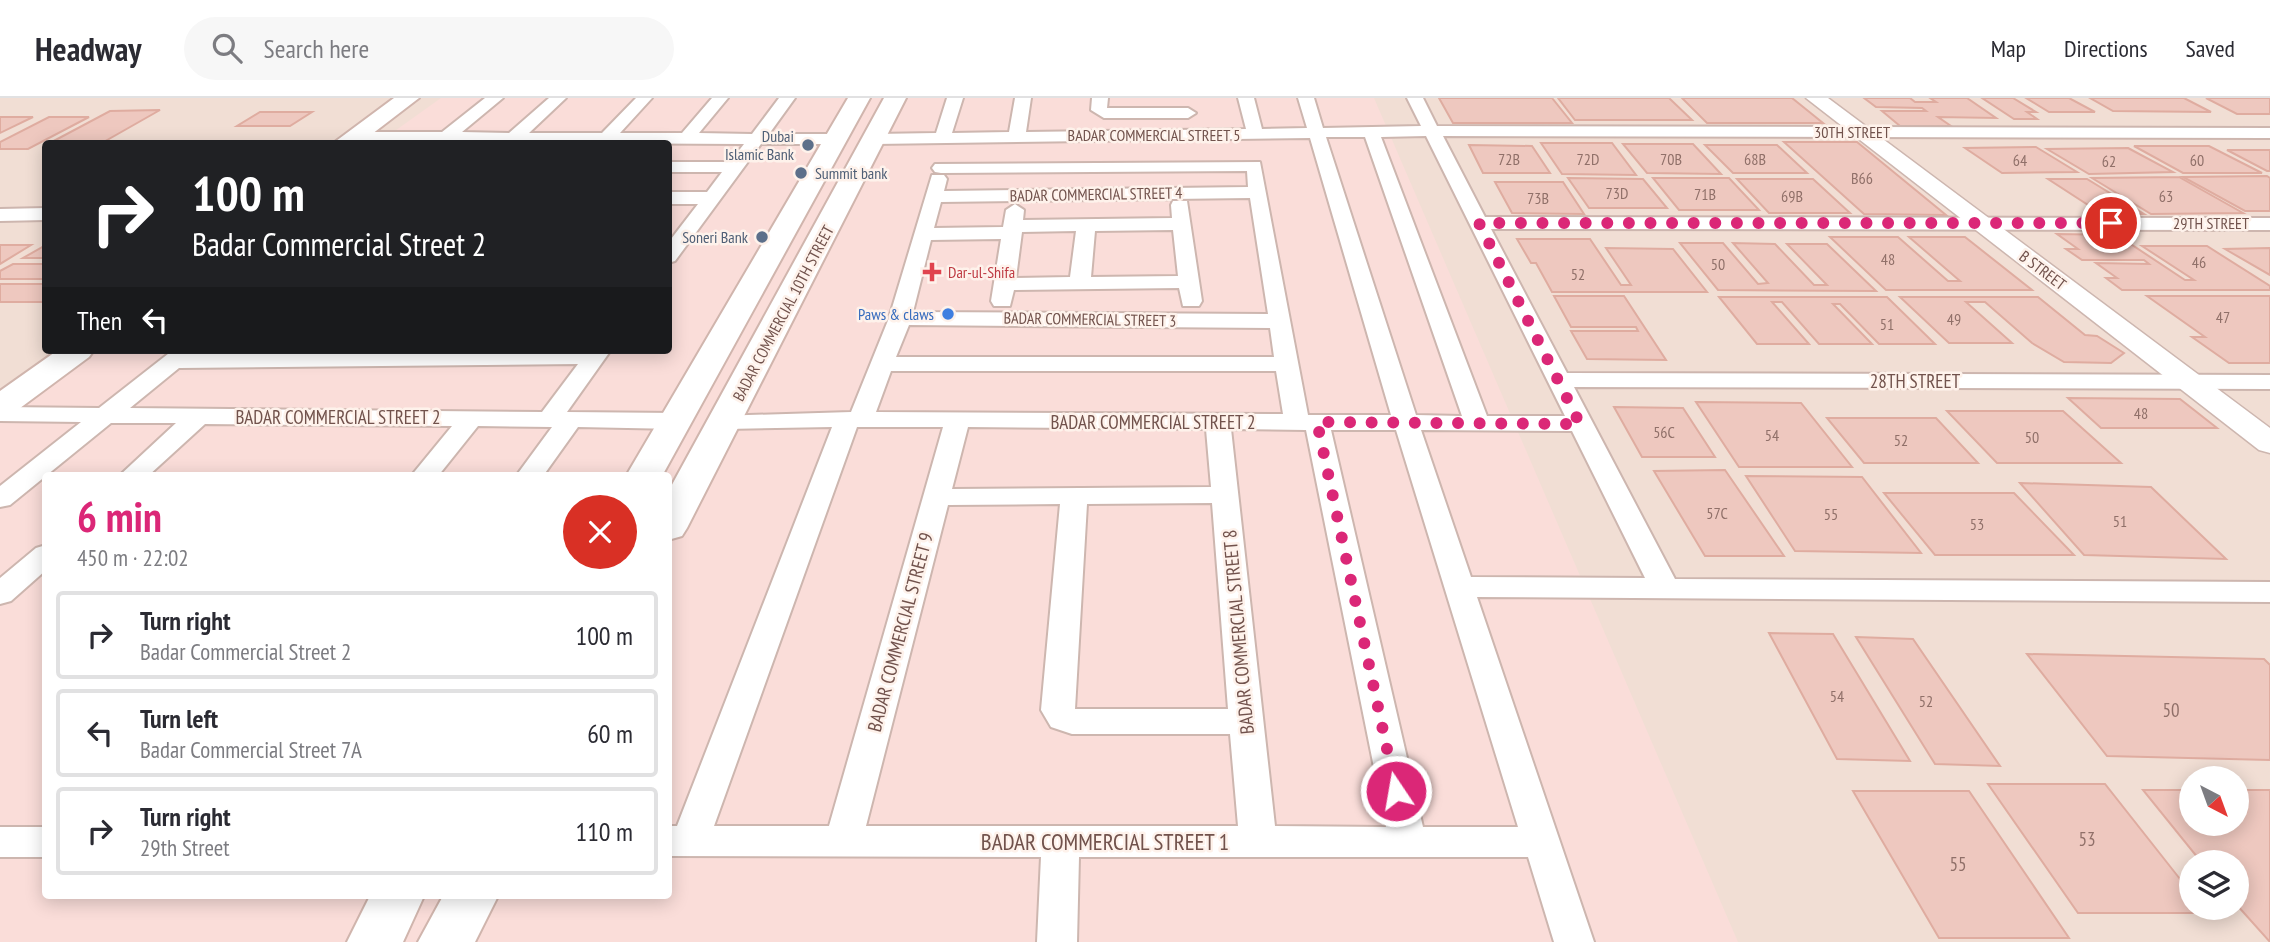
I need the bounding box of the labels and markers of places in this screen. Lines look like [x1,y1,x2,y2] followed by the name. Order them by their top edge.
[725,126,795,164] place label: Dubai Islamic Bank
[800,137,816,153] marker: Dubai Islamic Bank
[815,163,888,183] place label: Summit bank
[793,165,809,181] marker: Summit bank
[2081,193,2141,253] pin
[682,227,749,247] place label: Soneri Bank
[754,229,770,245] marker: Soneri Bank
[922,262,942,282] marker: Dar-ul-Shifa
[948,262,1015,282] place label: Dar-ul-Shifa
[858,304,934,324] place label: Paws & claws
[940,306,956,322] marker: Paws & claws

